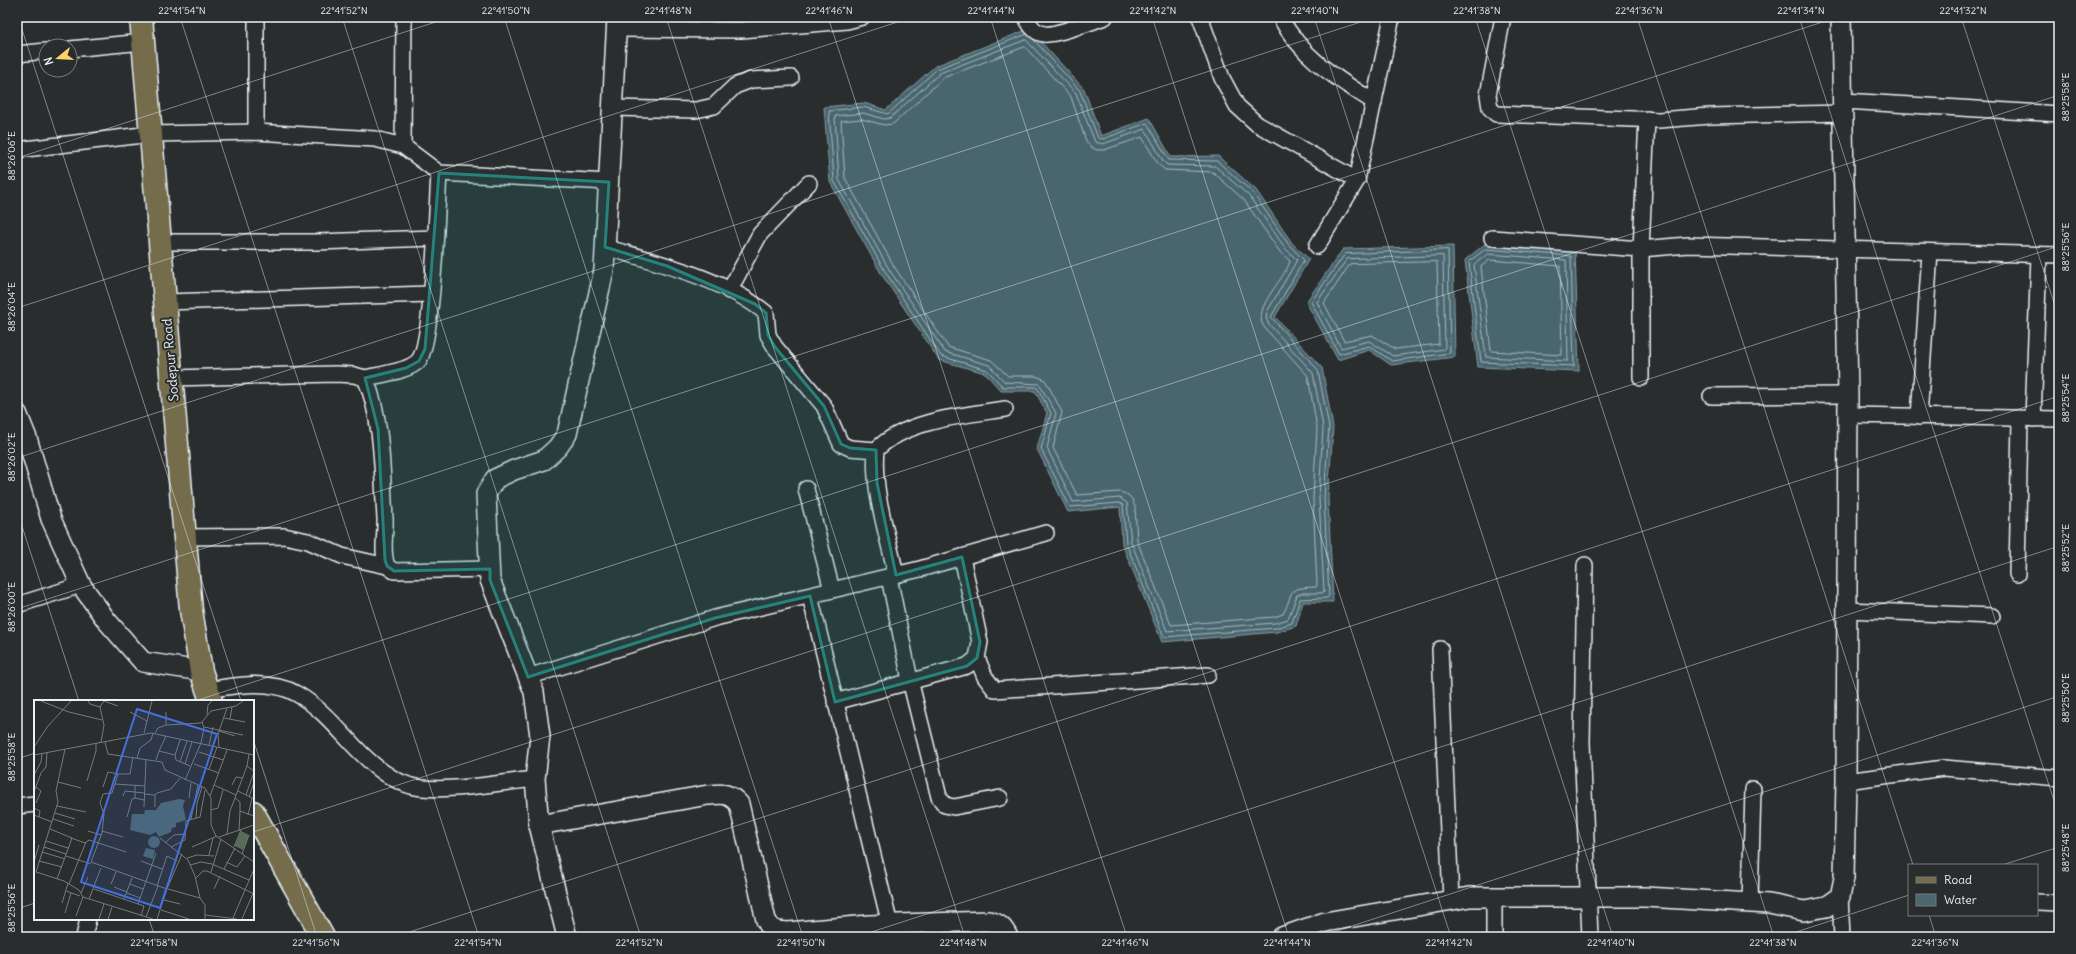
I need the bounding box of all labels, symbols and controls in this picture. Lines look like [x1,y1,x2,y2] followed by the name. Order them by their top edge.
[158,4,206,17] text: 22°41'54"N
[320,4,368,17] text: 22°41'52"N
[482,4,530,17] text: 22°41'50"N
[644,4,692,17] text: 22°41'48"N
[805,4,853,17] text: 22°41'46"N
[967,4,1015,17] text: 22°41'44"N
[1130,4,1176,17] text: 22°41'42"N
[1291,4,1339,17] text: 22°41'40"N
[1453,4,1501,17] text: 22°41'38"N
[1615,4,1663,17] text: 22°41'36"N
[1777,4,1825,17] text: 22°41'34"N
[1939,4,1987,17] text: 22°41'32"N
[38,38,78,78] north arrow
[41,55,56,67] text: N
[2059,72,2072,121] text: 88°25'58"E
[5,131,18,181] text: 88°26'06"E
[2059,222,2072,271] text: 88°25'56"E
[5,282,18,332] text: 88°26'04"E
[158,318,183,402] street label: Sodepur Road
[2059,373,2072,422] text: 88°25'54"E
[5,432,18,482] text: 88°26'02"E
[2059,524,2072,572] text: 88°25'52"E
[5,582,18,632] text: 88°26'00"E
[2059,673,2072,723] text: 88°25'50"E
[34,700,254,920] inset map
[5,732,18,781] text: 88°25'58"E
[2059,824,2072,872] text: 88°25'48"E
[1908,864,2038,916] legend
[1944,872,1972,887] text: Road
[5,883,18,932] text: 88°25'56"E
[1944,892,1977,907] text: Water
[130,936,178,949] text: 22°41'58"N
[292,936,340,949] text: 22°41'56"N
[454,936,502,949] text: 22°41'54"N
[615,936,663,949] text: 22°41'52"N
[777,936,825,949] text: 22°41'50"N
[939,936,987,949] text: 22°41'48"N
[1101,936,1149,949] text: 22°41'46"N
[1263,936,1311,949] text: 22°41'44"N
[1426,936,1472,949] text: 22°41'42"N
[1587,936,1635,949] text: 22°41'40"N
[1749,936,1797,949] text: 22°41'38"N
[1911,936,1959,949] text: 22°41'36"N

